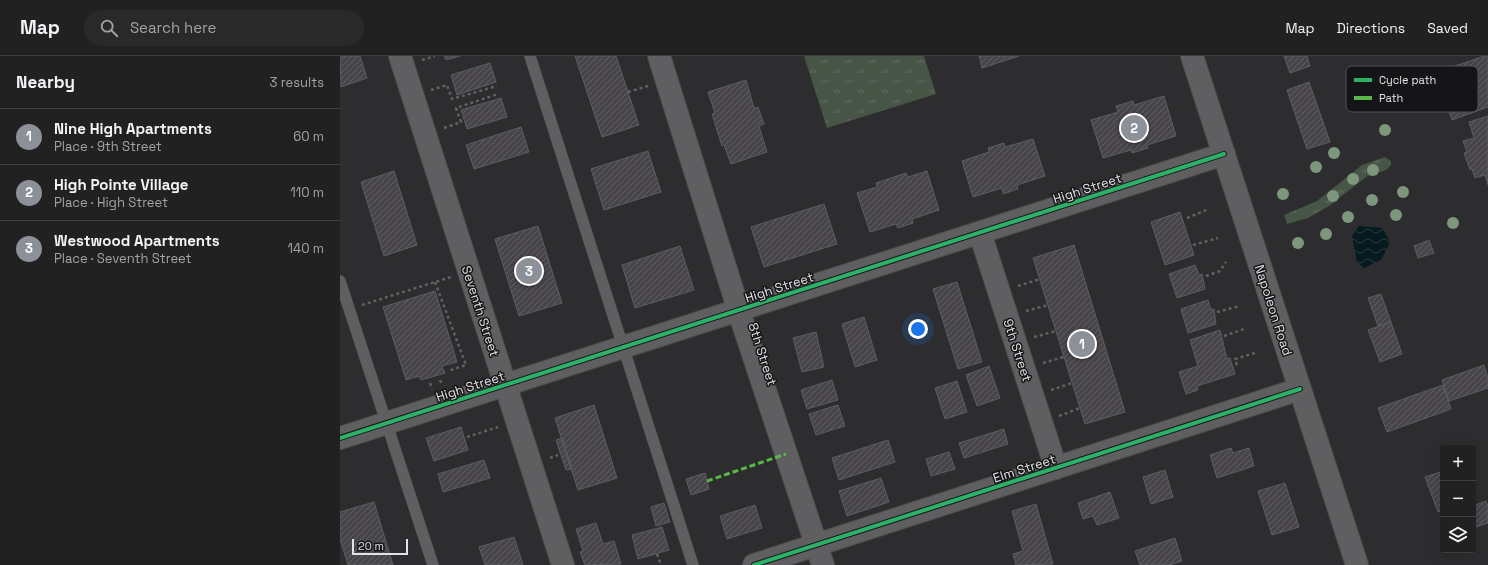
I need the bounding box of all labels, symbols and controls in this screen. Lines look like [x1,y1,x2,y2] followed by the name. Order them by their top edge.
[84,10,364,46] search box
[20,15,60,40] text: Map
[98,17,120,39] icon: search
[130,18,216,37] text: Search here
[1285,19,1315,37] text: Map
[1337,19,1405,37] text: Directions
[1427,19,1468,37] text: Saved
[1346,66,1478,112] legend
[16,71,75,93] text: Nearby
[1379,73,1436,87] text: Cycle path
[270,74,324,91] text: 3 results
[1379,91,1403,105] text: Path
[1121,113,1147,143] pin: 2
[54,119,212,138] text: Nine High Apartments
[26,128,32,145] text: 1
[293,128,324,145] text: 60 m
[54,138,162,155] text: Place · 9th Street
[1051,169,1124,208] street label: High Street
[54,175,188,194] text: High Pointe Village
[25,184,33,201] text: 2
[290,184,324,201] text: 110 m
[54,194,168,211] text: Place · High Street
[54,231,220,250] text: Westwood Apartments
[25,240,33,257] text: 3
[288,240,324,257] text: 140 m
[54,250,192,267] text: Place · Seventh Street
[516,256,542,286] pin: 3
[1251,263,1296,358] street label: Napoleon Road
[458,264,503,359] street label: Seventh Street
[743,268,816,307] street label: High Street
[999,317,1036,384] street label: 9th Street
[908,319,928,339] your location
[744,321,781,388] street label: 8th Street
[1069,329,1095,359] pin: 1
[434,367,507,406] street label: High Street
[1440,445,1476,553] map controls
[1440,445,1476,481] button: +
[991,450,1058,487] street label: Elm Street
[1440,481,1476,517] button: −
[1440,517,1476,553] button: layers
[352,537,408,556] scale bar
[358,539,384,553] text: 20 m

